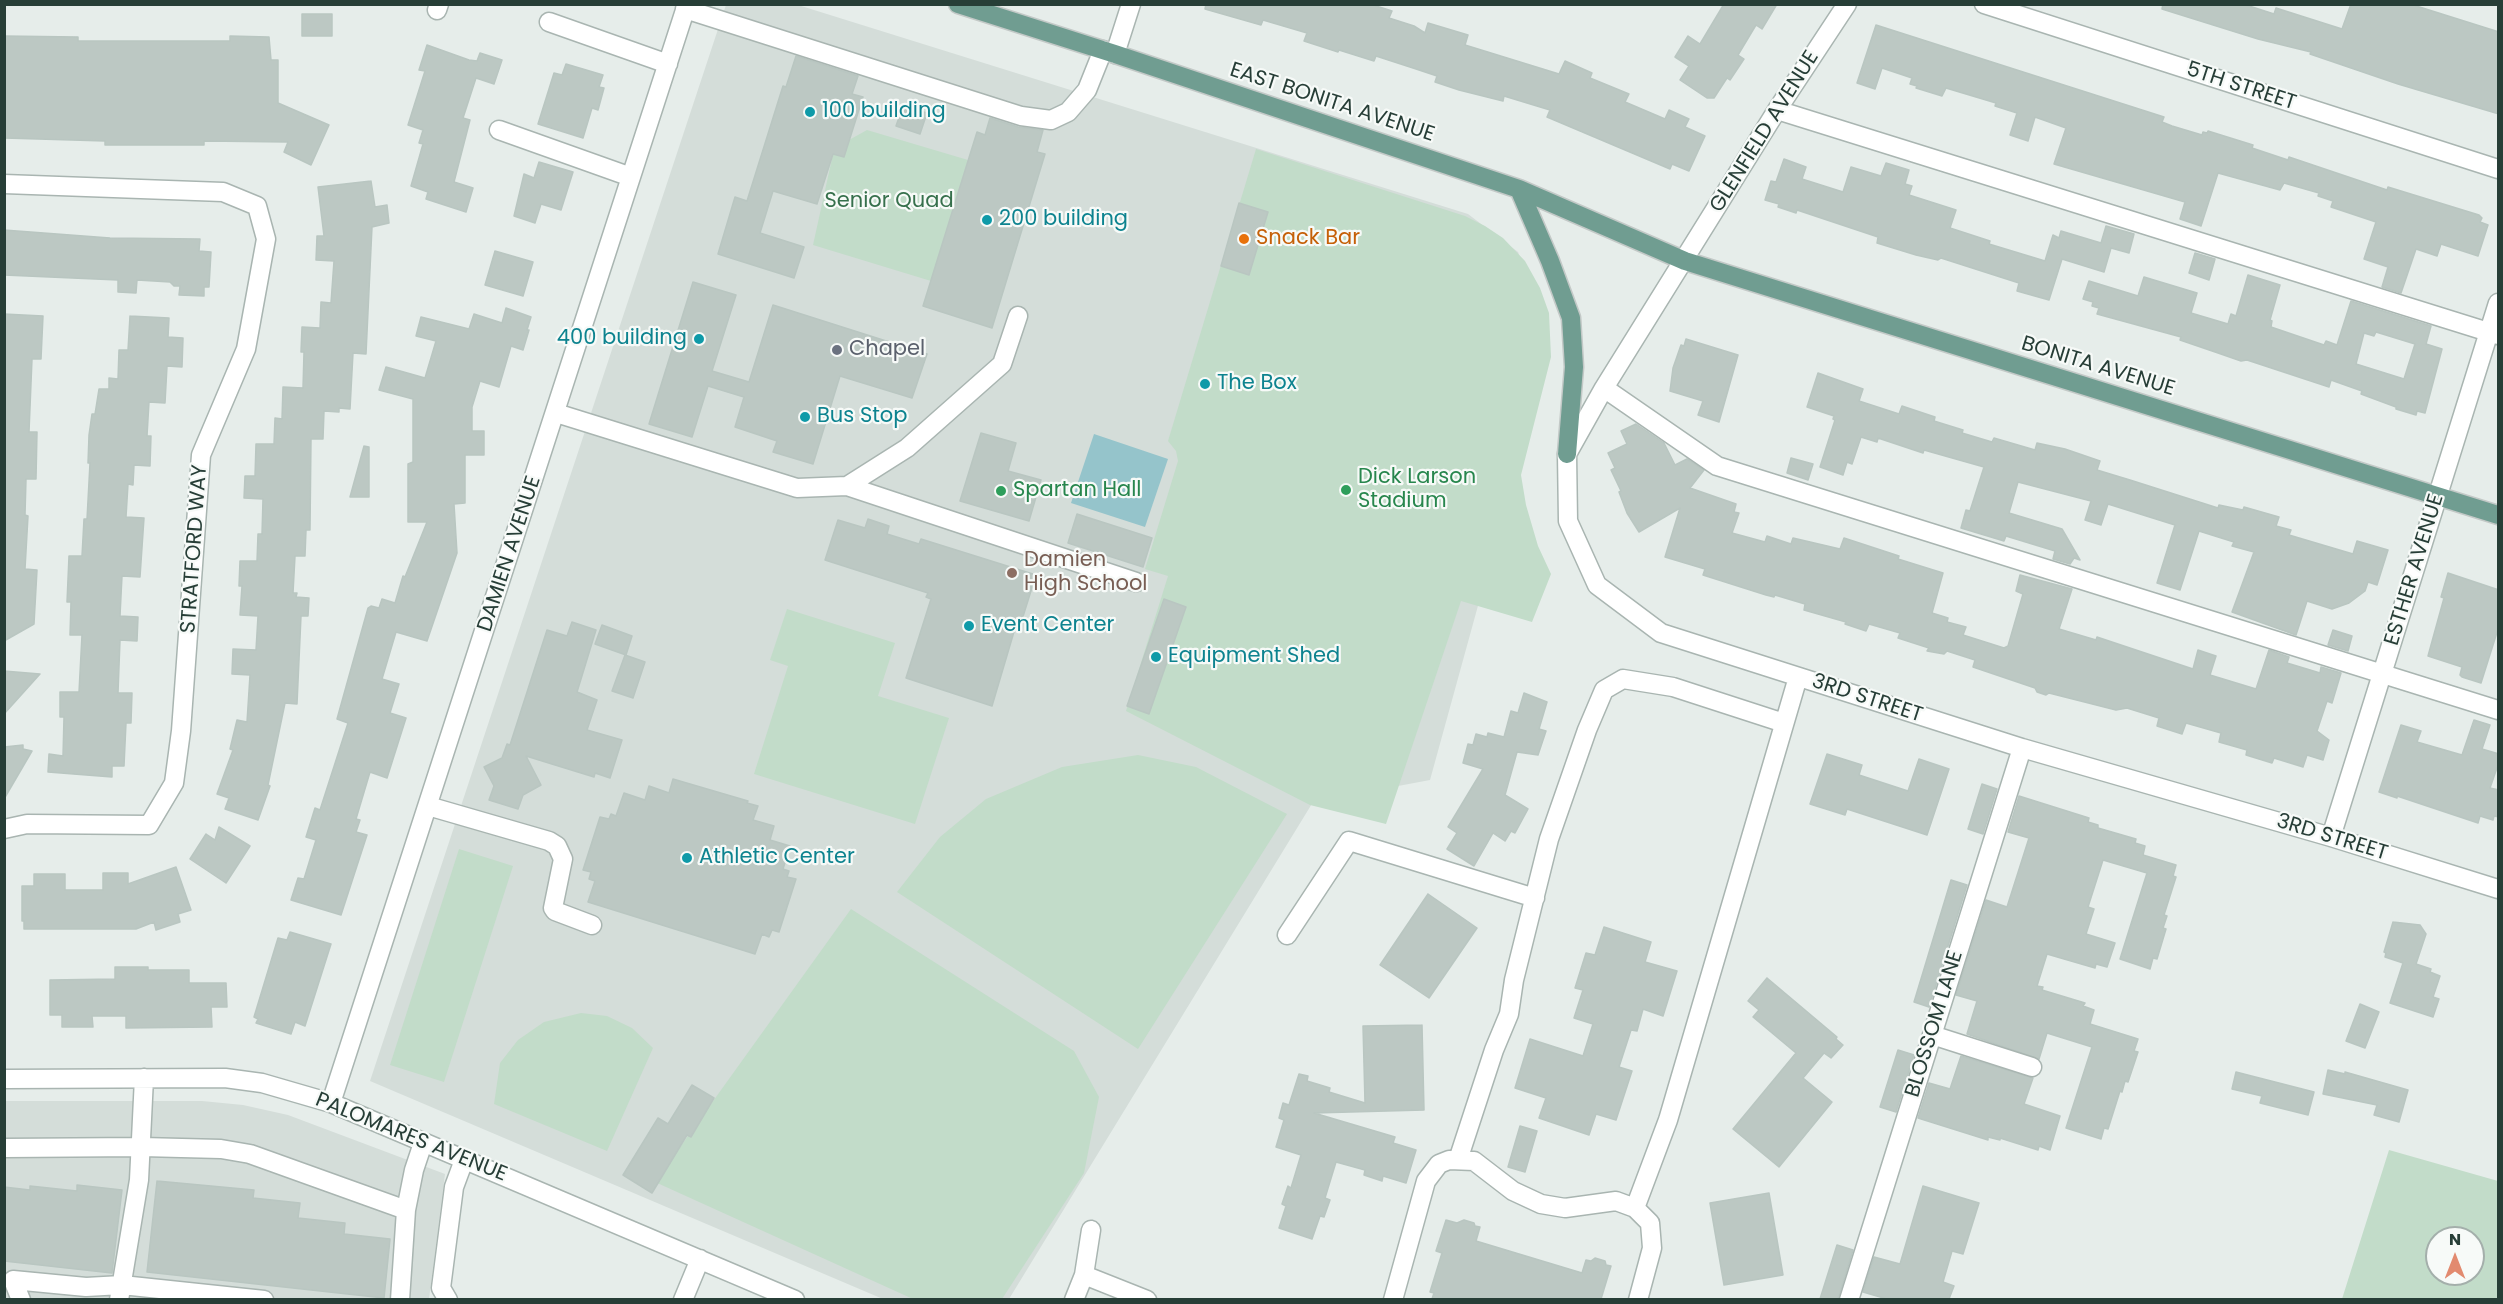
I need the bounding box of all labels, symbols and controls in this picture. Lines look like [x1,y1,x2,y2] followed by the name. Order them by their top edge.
[1705,47,1825,217] street label: GLENFIELD AVENUE
[2183,57,2299,117] street label: 5TH STREET
[1227,58,1437,148] street label: EAST BONITA AVENUE
[822,99,946,125] place label: 100 building
[803,105,817,119] marker: 100 building
[824,189,954,215] park label: Senior Quad
[999,207,1128,233] place label: 200 building
[980,213,994,227] marker: 200 building
[1256,226,1360,252] place label: Snack Bar
[1237,232,1251,246] marker: Snack Bar
[557,326,687,352] place label: 400 building
[692,332,706,346] marker: 400 building
[2018,332,2178,402] street label: BONITA AVENUE
[849,337,925,363] place label: Chapel
[830,343,844,357] marker: Chapel
[1217,371,1297,397] place label: The Box
[1198,377,1212,391] marker: The Box
[817,404,907,430] place label: Bus Stop
[798,410,812,424] marker: Bus Stop
[177,464,213,634] street label: STRATFORD WAY
[1358,465,1476,515] place label: Dick Larson Stadium
[473,473,547,635] street label: DAMIEN AVENUE
[1013,478,1141,504] place label: Spartan Hall
[1339,483,1353,497] marker: Dick Larson Stadium
[994,484,1008,498] marker: Spartan Hall
[2380,491,2450,649] street label: ESTHER AVENUE
[1024,548,1148,598] place label: Damien High School
[1005,566,1019,580] marker: Damien High School
[981,613,1114,639] place label: Event Center
[962,619,976,633] marker: Event Center
[1168,644,1340,670] place label: Equipment Shed
[1149,650,1163,664] marker: Equipment Shed
[1808,669,1926,729] street label: 3RD STREET
[2273,809,2391,867] street label: 3RD STREET
[699,845,855,871] place label: Athletic Center
[680,851,694,865] marker: Athletic Center
[1901,948,1969,1100] street label: BLOSSOM LANE
[312,1088,510,1188] street label: PALOMARES AVENUE
[2425,1226,2485,1286] north arrow
[2449,1228,2461,1251] text: N

